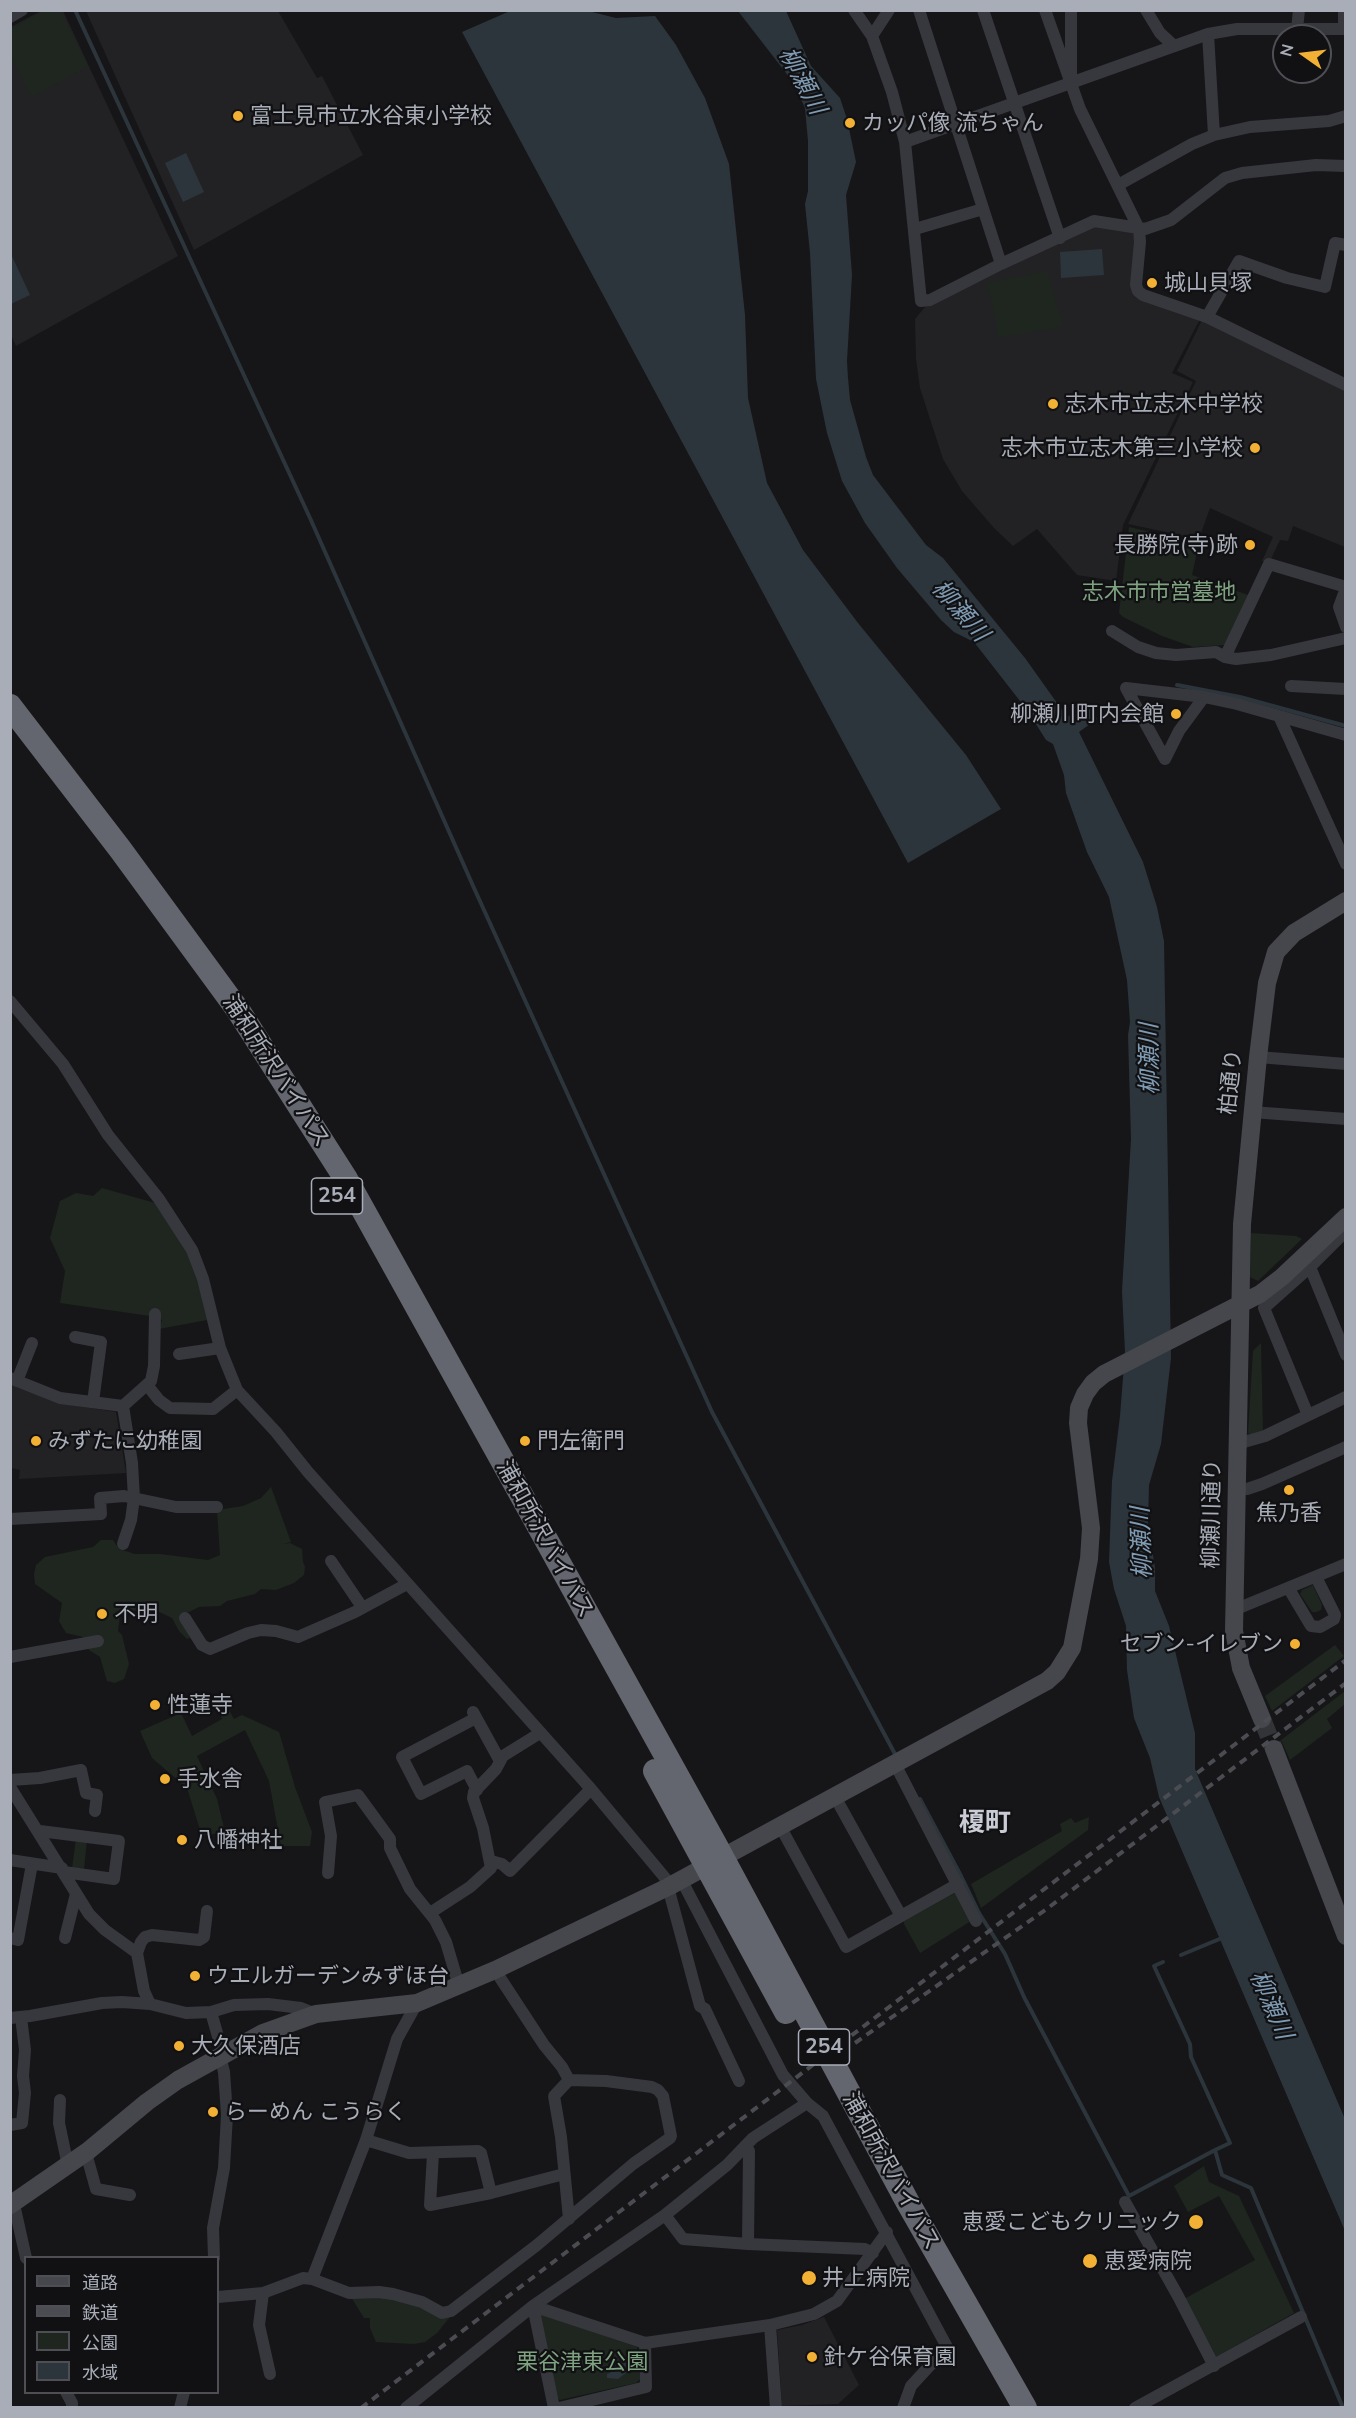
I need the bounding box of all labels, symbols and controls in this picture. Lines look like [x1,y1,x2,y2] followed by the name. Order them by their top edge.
[1272,24,1332,84] north arrow
[772,42,832,120] water label: 柳瀬川
[1275,42,1298,58] text: N
[250,103,492,129] place label: 富士見市立水谷東小学校
[231,109,245,123] marker: 富士見市立水谷東小学校
[862,110,1044,136] place label: カッパ像 流ちゃん
[843,116,857,130] marker: カッパ像 流ちゃん
[1164,270,1252,296] place label: 城山貝塚
[1145,276,1159,290] marker: 城山貝塚
[1065,391,1263,417] place label: 志木市立志木中学校
[1046,397,1060,411] marker: 志木市立志木中学校
[1001,435,1243,461] place label: 志木市立志木第三小学校
[1248,441,1262,455] marker: 志木市立志木第三小学校
[1114,532,1238,558] place label: 長勝院(寺)跡
[1243,538,1257,552] marker: 長勝院(寺)跡
[926,574,994,648] water label: 柳瀬川
[1082,579,1236,605] park label: 志木市市営墓地
[1010,701,1164,727] place label: 柳瀬川町内会館
[1169,707,1183,721] marker: 柳瀬川町内会館
[217,990,335,1152] street label: 浦和所沢バイパス
[1135,1023,1165,1095] water label: 柳瀬川
[1214,1048,1248,1116] street label: 柏通り
[312,1178,362,1214] road number: 254
[48,1428,202,1454] place label: みずたに幼稚園
[537,1428,625,1454] place label: 門左衛門
[29,1434,43,1448] marker: みずたに幼稚園
[518,1434,532,1448] marker: 門左衛門
[491,1456,599,1622] street label: 浦和所沢バイパス
[1198,1459,1226,1569] street label: 柳瀬川通り
[1282,1483,1296,1497] marker: 焦乃香
[1256,1500,1322,1526] place label: 焦乃香
[1126,1507,1158,1579] water label: 柳瀬川
[114,1601,158,1627] place label: 不明
[95,1607,109,1621] marker: 不明
[1120,1631,1283,1657] place label: セブン-イレブン
[1288,1637,1302,1651] marker: セブン-イレブン
[167,1692,233,1718] place label: 性蓮寺
[148,1698,162,1712] marker: 性蓮寺
[177,1766,243,1792] place label: 手水舎
[158,1772,172,1786] marker: 手水舎
[959,1807,1011,1839] district label: 榎町
[194,1827,282,1853] place label: 八幡神社
[175,1833,189,1847] marker: 八幡神社
[207,1963,449,1989] place label: ウエルガーデンみずほ台
[1244,1966,1298,2044] water label: 柳瀬川
[188,1969,202,1983] marker: ウエルガーデンみずほ台
[798,2029,850,2065] road number: 254
[191,2033,301,2059] place label: 大久保酒店
[172,2039,186,2053] marker: 大久保酒店
[837,2088,945,2254] street label: 浦和所沢バイパス
[225,2099,407,2125] place label: らーめん こうらく
[206,2105,220,2119] marker: らーめん こうらく
[962,2209,1182,2235] place label: 恵愛こどもクリニック
[1187,2213,1205,2231] marker: 恵愛こどもクリニック
[1104,2248,1192,2274] place label: 恵愛病院
[1081,2252,1099,2270] marker: 恵愛病院
[24,2256,219,2394] legend
[822,2265,910,2291] place label: 井上病院
[800,2269,818,2287] marker: 井上病院
[82,2271,118,2294] text: 道路
[82,2301,118,2324] text: 鉄道
[82,2331,118,2354] text: 公園
[824,2344,956,2370] place label: 針ケ谷保育園
[516,2349,648,2375] park label: 栗谷津東公園
[805,2350,819,2364] marker: 針ケ谷保育園
[82,2361,118,2384] text: 水域

